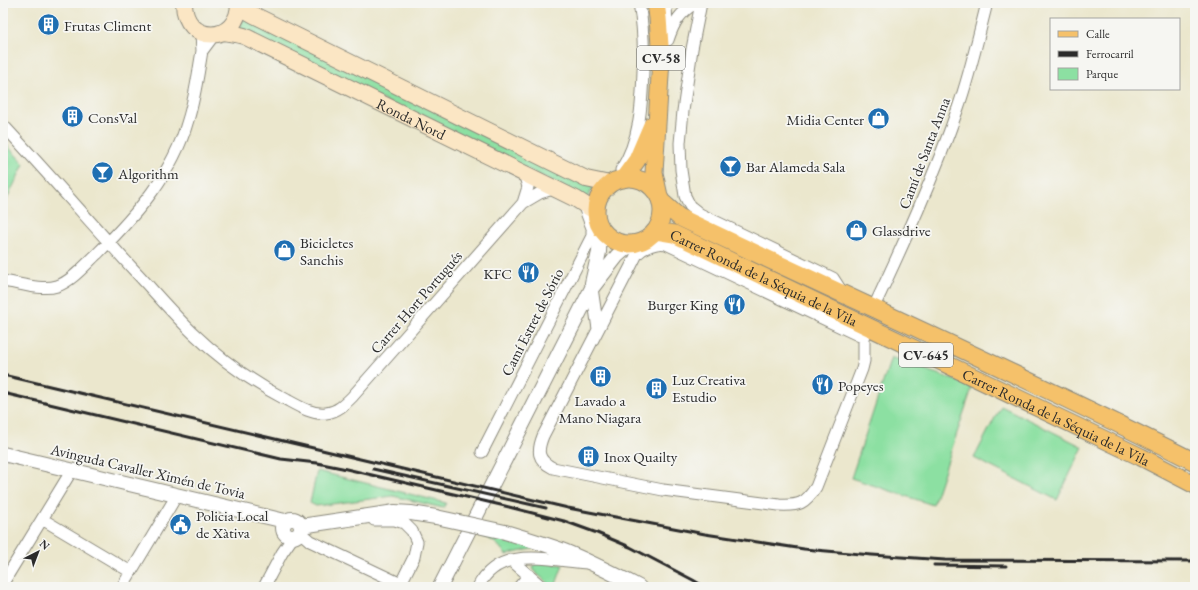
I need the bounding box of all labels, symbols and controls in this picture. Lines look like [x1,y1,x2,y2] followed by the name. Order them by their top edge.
[35,12,61,38] building icon: Frutas Climent
[64,16,152,35] place label: Frutas Climent
[1050,18,1180,90] legend
[1086,26,1110,42] text: Calle
[637,46,685,70] road number: CV-58
[1086,46,1134,62] text: Ferrocarril
[1086,66,1118,82] text: Parque
[374,93,450,143] street label: Ronda Nord
[894,94,954,212] street label: Camí de Santa Anna
[59,104,85,130] building icon: ConsVal
[866,106,892,132] shop icon: Midia Center
[88,108,137,127] place label: ConsVal
[787,110,864,129] place label: Midia Center
[717,153,743,179] bar icon: Bar Alameda Sala
[746,157,845,176] place label: Bar Alameda Sala
[89,160,115,186] bar icon: Algorithm
[117,164,179,183] place label: Algorithm
[843,217,869,243] shop icon: Glassdrive
[872,221,931,240] place label: Glassdrive
[667,224,861,330] street label: Carrer Ronda de la Séquia de la Vila
[300,233,353,269] place label: Bicicletes Sanchis
[271,238,297,264] shop icon: Bicicletes Sanchis
[366,246,466,357] street label: Carrer Hort Portugués
[515,260,541,286] restaurant icon: KFC
[483,264,512,283] place label: KFC
[497,265,567,379] street label: Camí Estret de Sório
[721,291,747,317] restaurant icon: Burger King
[648,295,718,314] place label: Burger King
[899,343,953,367] road number: CV-645
[587,364,613,390] building icon: Lavado a Mano Niagara
[960,364,1153,470] street label: Carrer Ronda de la Séquia de la Vila
[672,370,746,406] place label: Luz Creativa Estudio
[810,372,836,398] restaurant icon: Popeyes
[644,375,670,401] building icon: Luz Creativa Estudio
[838,376,884,395] place label: Popeyes
[559,391,641,427] place label: Lavado a Mano Niagara
[48,439,247,503] street label: Avinguda Cavaller Ximén de Tovia
[575,443,601,469] building icon: Inox Quailty
[604,447,678,466] place label: Inox Quailty
[196,506,269,542] place label: Policia Local de Xàtiva
[167,511,193,537] public building icon: Policia Local de Xàtiva
[18,532,58,572] north arrow
[37,536,53,553] text: N

